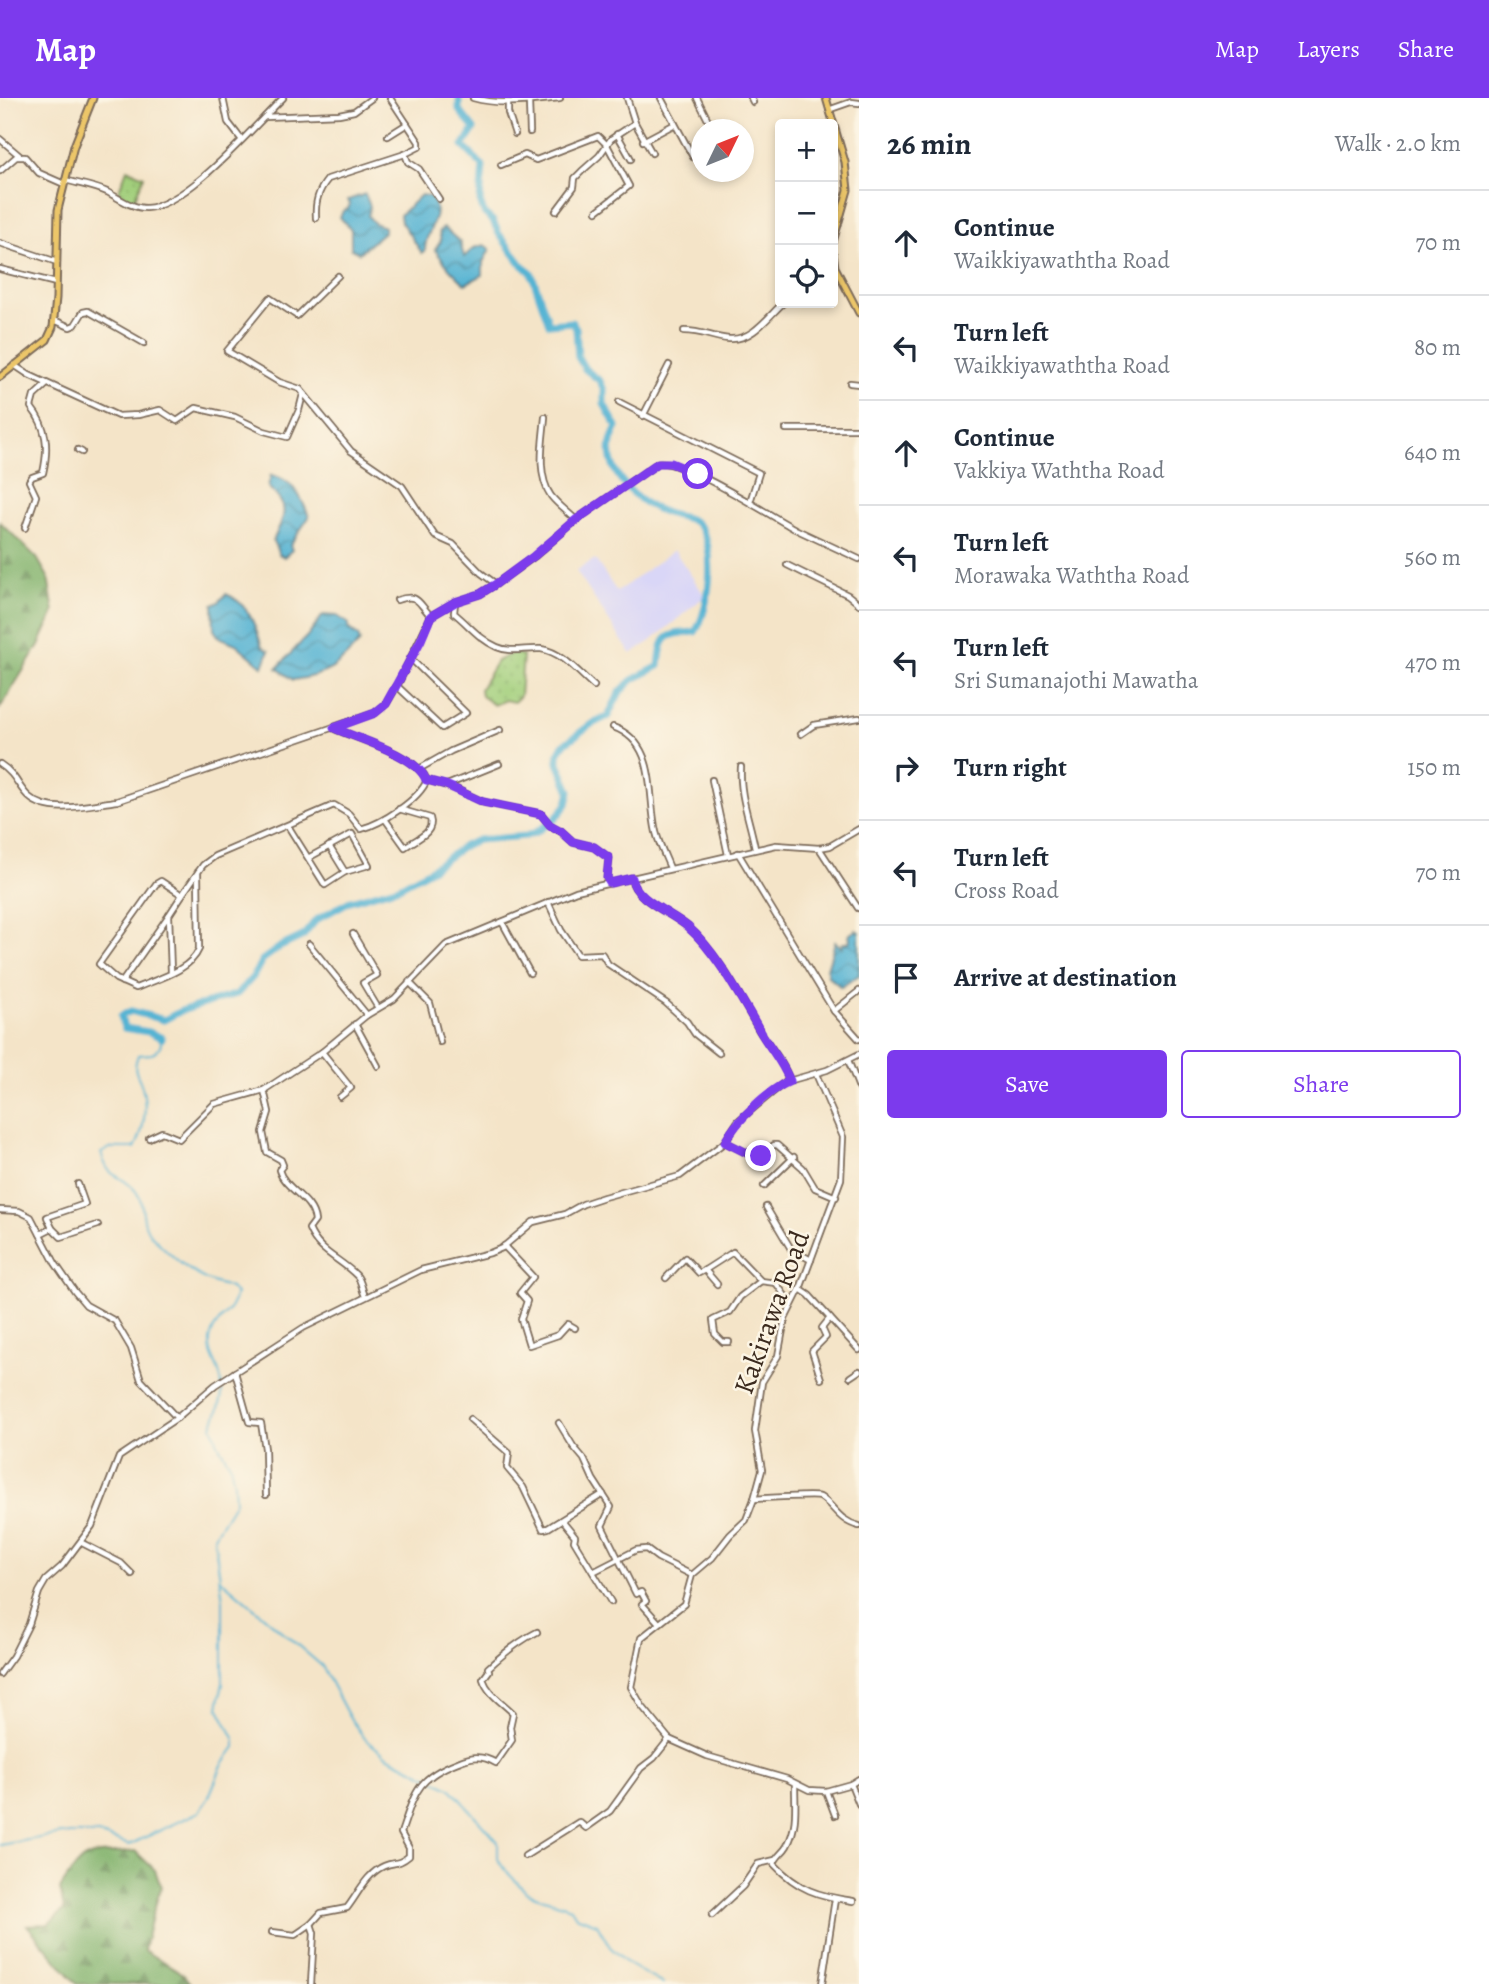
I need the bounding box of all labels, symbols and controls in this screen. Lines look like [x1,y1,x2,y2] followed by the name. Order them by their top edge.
[35,27,96,72] text: Map
[1215,33,1259,65] text: Map
[1297,33,1360,65] text: Layers
[1398,33,1454,65] text: Share
[691,119,754,182] north arrow
[775,119,838,308] map controls
[775,119,838,182] button: +
[887,124,971,164] text: 26 min
[1335,128,1461,159] text: Walk · 2.0 km
[775,182,838,245] button: −
[954,210,1055,245] text: Continue
[887,224,925,262] icon: ahead
[1415,227,1461,258] text: 70 m
[775,245,838,308] button: locate
[954,245,1170,276] text: Waikkiyawaththa Road
[954,315,1049,350] text: Turn left
[887,329,925,367] icon: left
[1414,332,1461,363] text: 80 m
[954,350,1170,381] text: Waikkiyawaththa Road
[954,420,1055,455] text: Continue
[887,434,925,472] icon: ahead
[1404,437,1461,468] text: 640 m
[954,455,1165,486] text: Vakkiya Waththa Road
[682,458,713,489] route start
[954,525,1049,560] text: Turn left
[887,539,925,577] icon: left
[1405,542,1461,573] text: 560 m
[954,560,1189,591] text: Morawaka Waththa Road
[954,630,1049,665] text: Turn left
[887,644,925,682] icon: left
[1405,647,1461,678] text: 470 m
[954,665,1198,696] text: Sri Sumanajothi Mawatha
[887,749,925,787] icon: right
[954,750,1067,785] text: Turn right
[1407,752,1461,783] text: 150 m
[954,840,1049,875] text: Turn left
[887,854,925,892] icon: left
[1415,857,1461,888] text: 70 m
[954,875,1059,906] text: Cross Road
[887,959,925,997] icon: arrive
[954,960,1177,995] text: Arrive at destination
[887,1050,1167,1118] button: Save
[1181,1050,1461,1118] button: Share
[745,1140,776,1171] route end
[725,1224,819,1399] street label: Kakirawa Road

